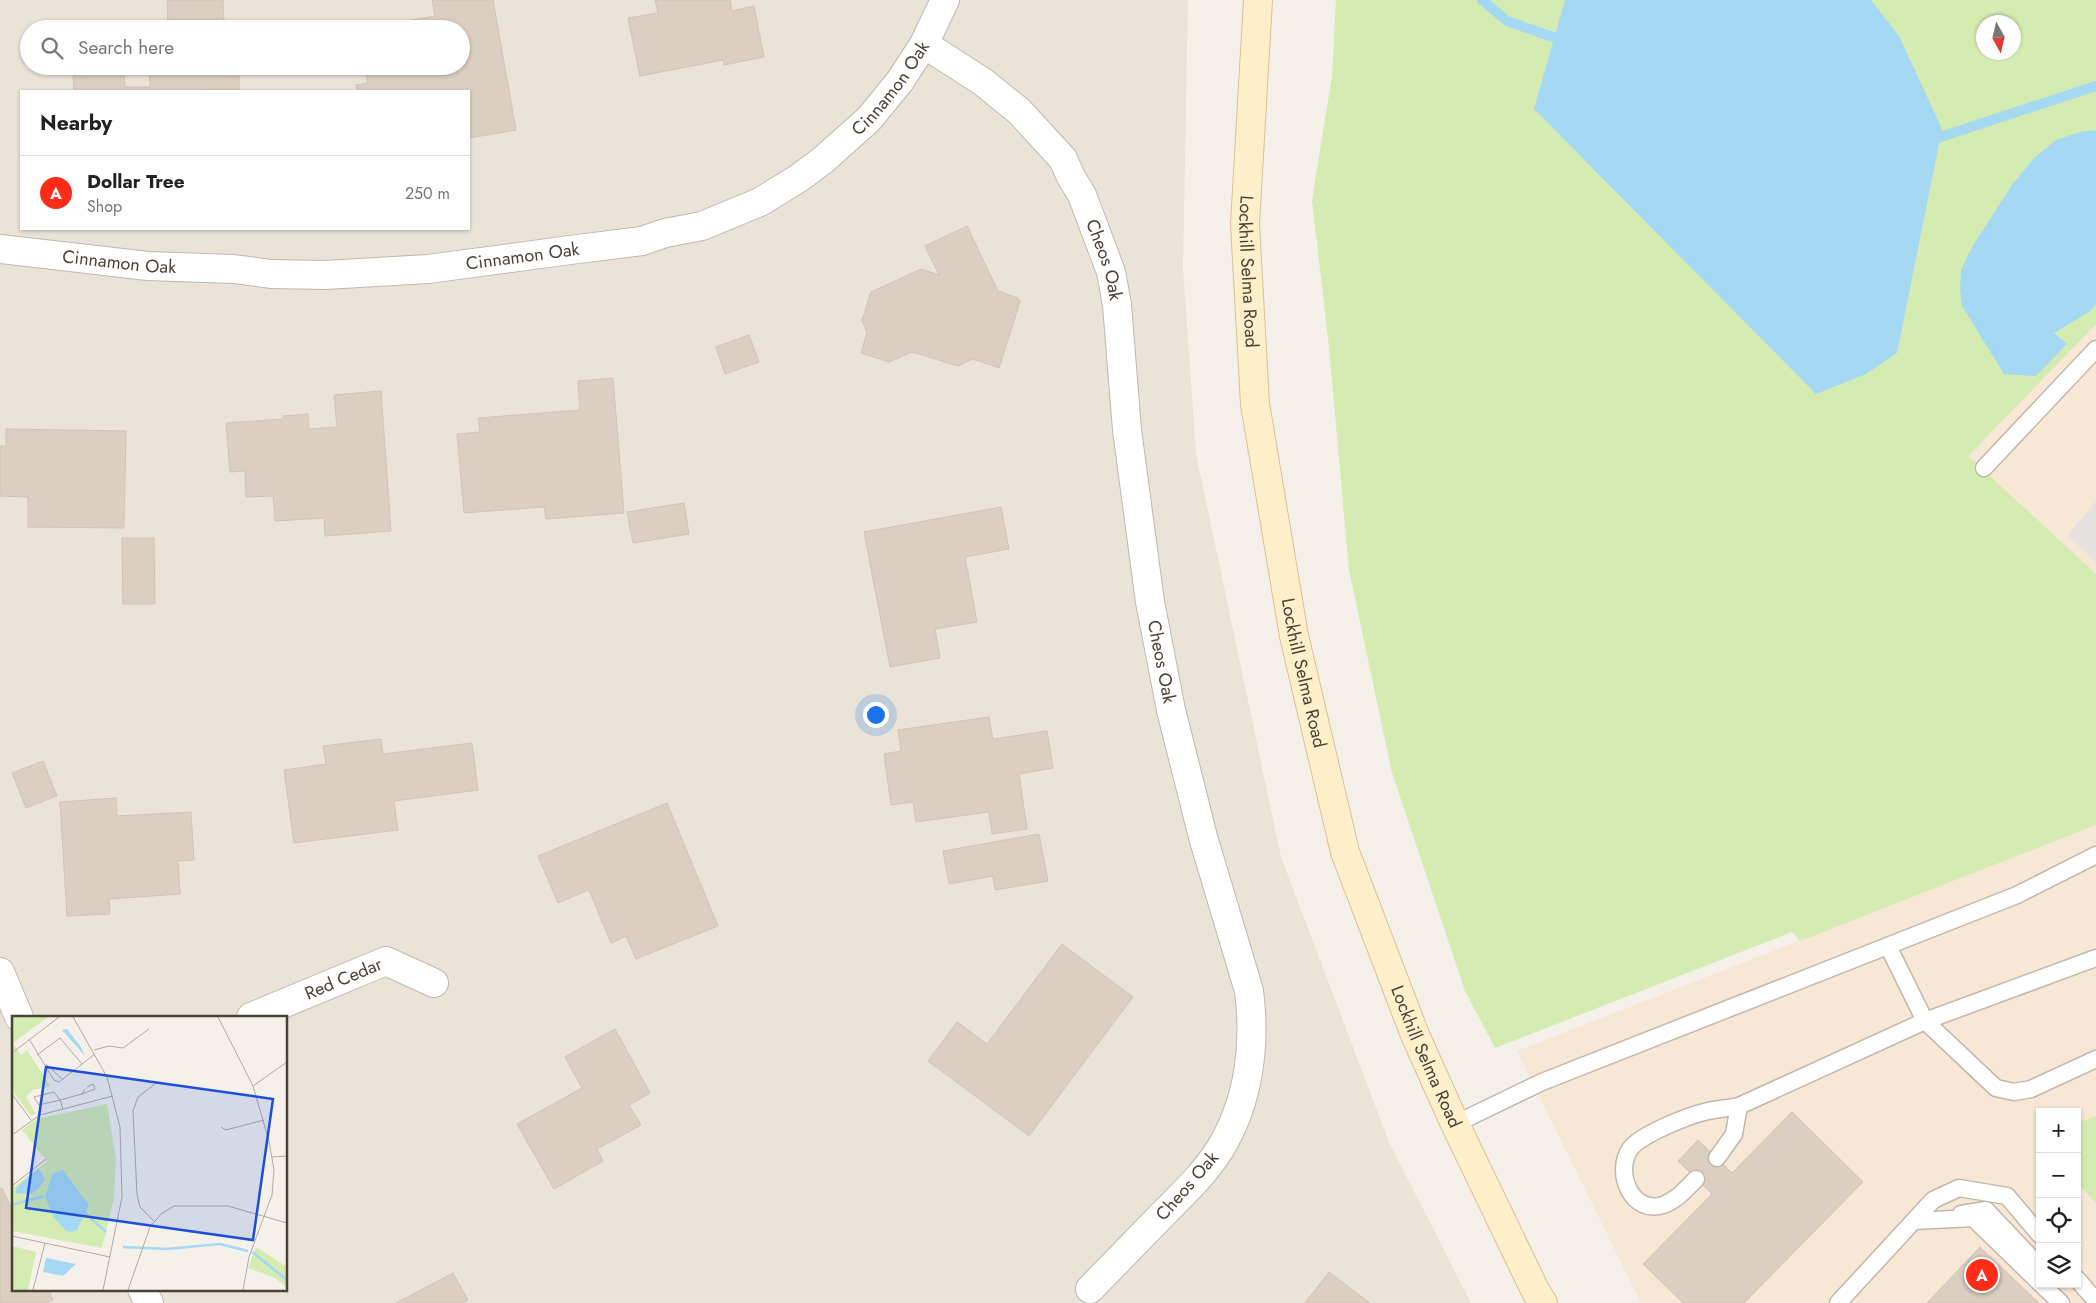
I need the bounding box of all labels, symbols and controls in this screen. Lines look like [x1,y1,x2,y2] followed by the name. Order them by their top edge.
[1976,15,2021,60] north arrow
[20,20,470,75] search box
[38,34,66,62] icon: search
[78,34,174,61] text: Search here
[846,36,936,142] street label: Cinnamon Oak
[40,108,112,138] text: Nearby
[87,168,185,195] text: Dollar Tree
[50,182,62,205] text: A
[405,182,450,205] text: 250 m
[87,195,122,218] text: Shop
[1232,195,1265,348] street label: Lockhill Selma Road
[1079,215,1129,303] street label: Cheos Oak
[464,236,581,277] street label: Cinnamon Oak
[61,243,177,280] street label: Cinnamon Oak
[1275,596,1333,750] street label: Lockhill Selma Road
[1141,618,1182,706] street label: Cheos Oak
[863,702,889,728] your location
[301,951,387,1006] street label: Red Cedar
[1384,982,1468,1132] street label: Lockhill Selma Road
[12,1016,288,1290] inset map
[2036,1108,2081,1288] map controls
[2036,1108,2081,1153] button: +
[1150,1146,1225,1226] street label: Cheos Oak
[2036,1153,2081,1198] button: −
[2036,1198,2081,1243] button: locate
[2036,1243,2081,1288] button: layers
[1966,1256,1998,1294] pin: A

